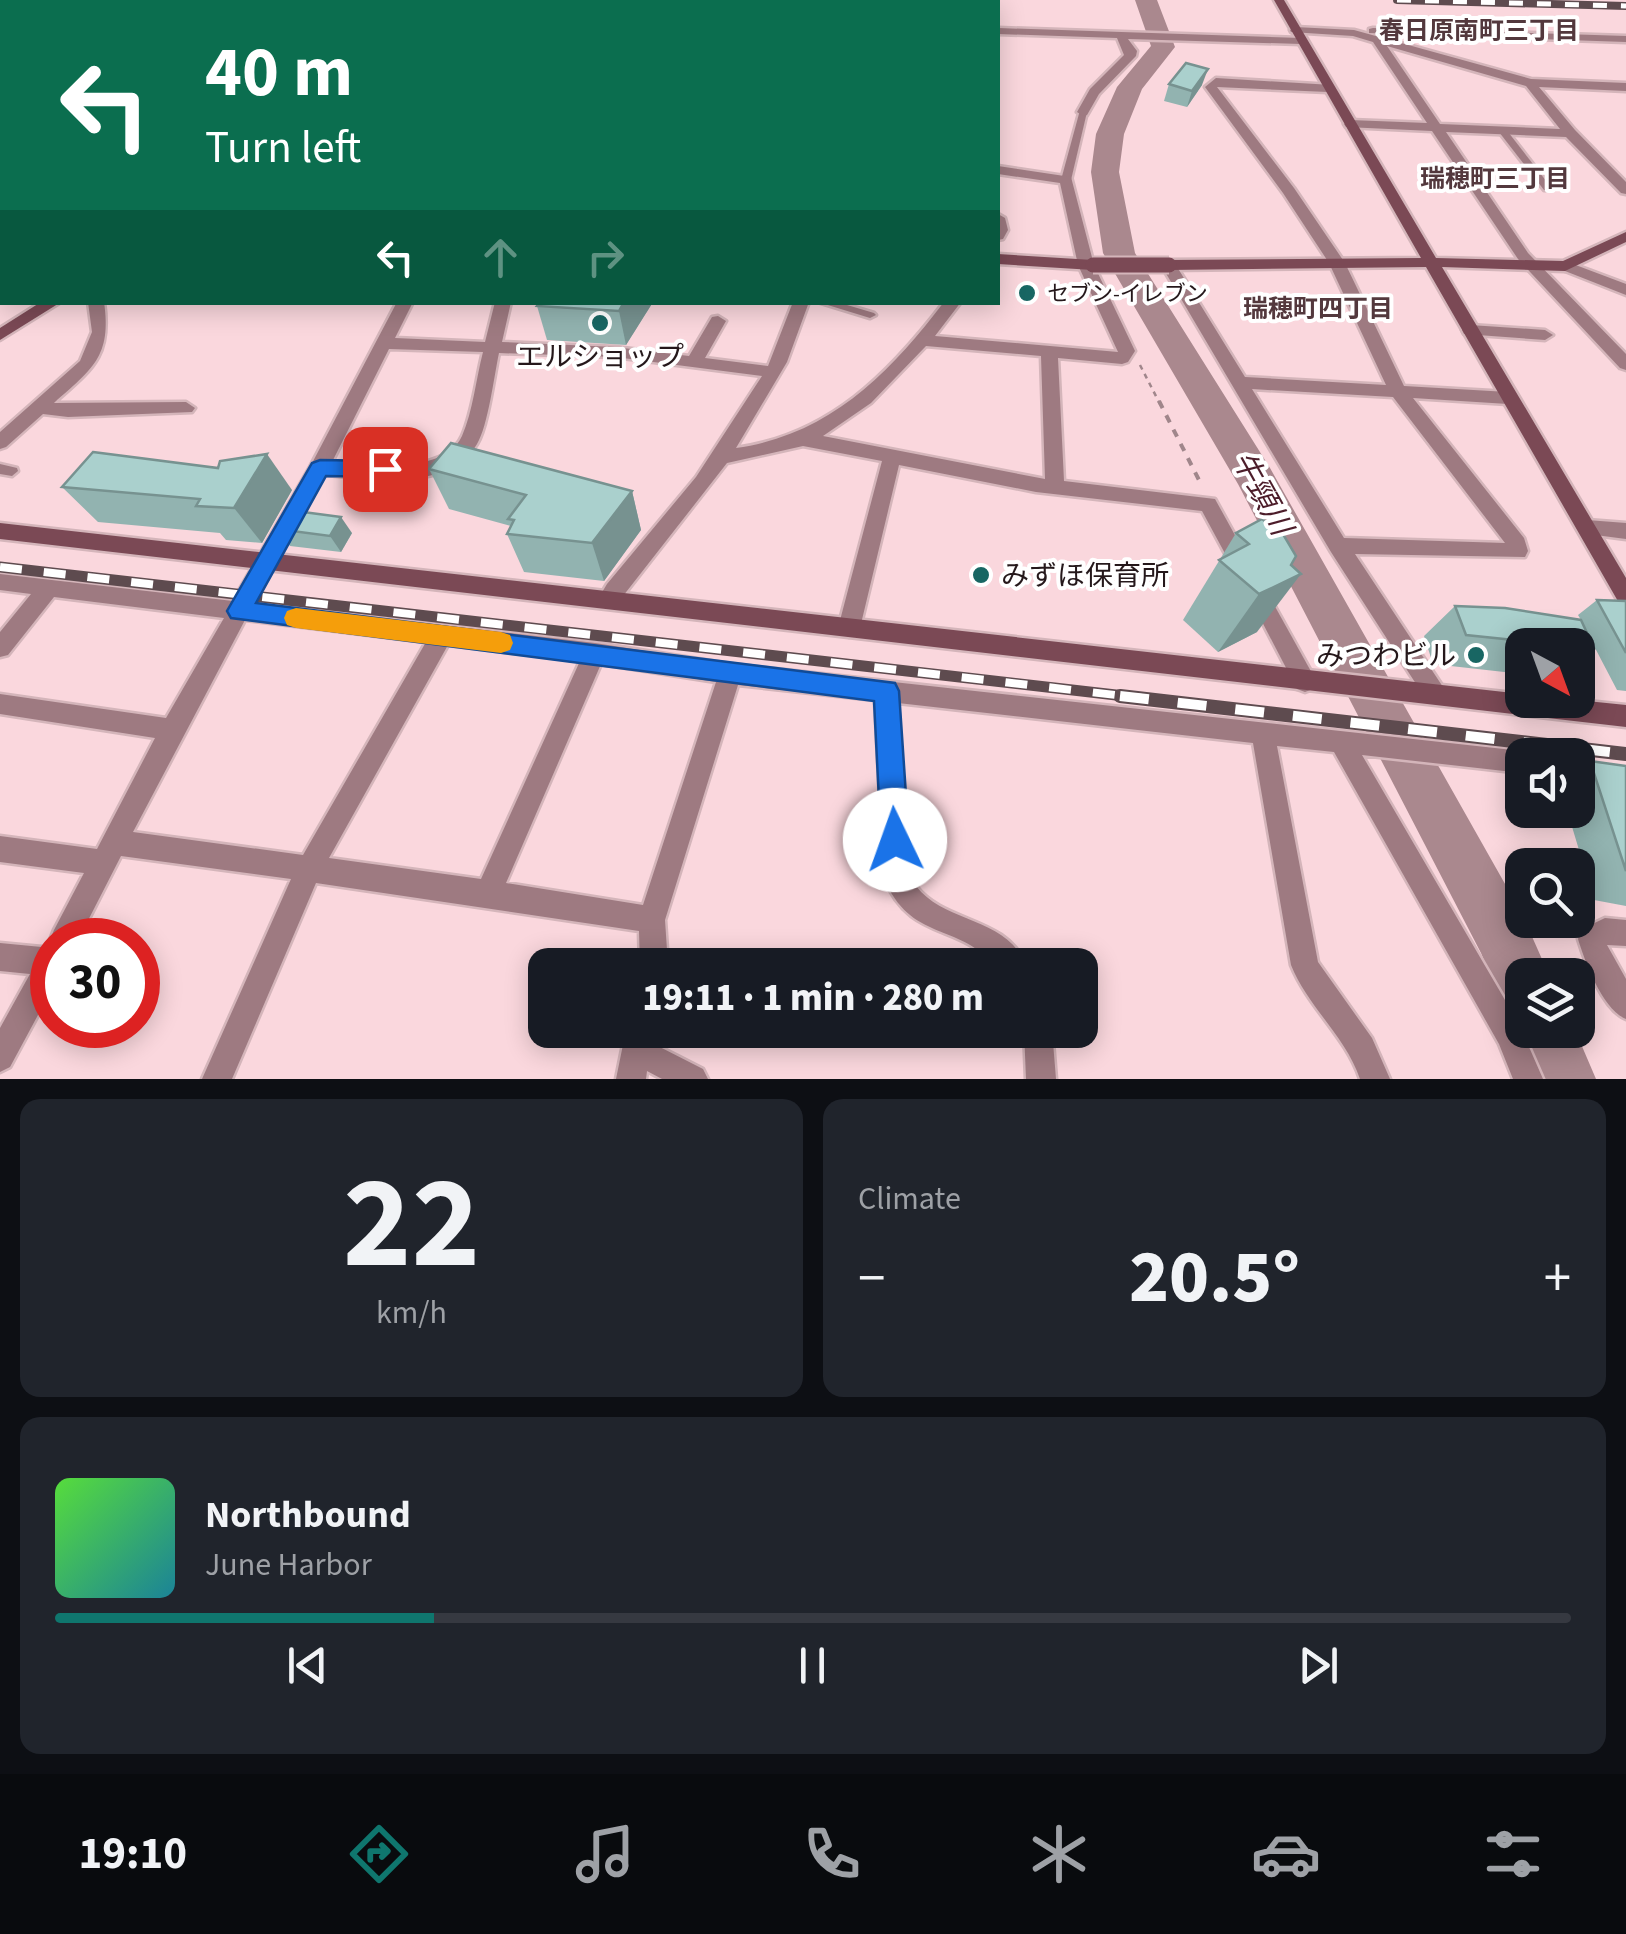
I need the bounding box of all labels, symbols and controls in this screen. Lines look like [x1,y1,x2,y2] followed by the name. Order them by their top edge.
[1379,13,1579,49] district label: 春日原南町三丁目
[205,23,353,123] text: 40 m
[40,40,170,170] icon: left
[205,116,361,180] text: Turn left
[1420,161,1570,197] district label: 瑞穂町三丁目
[368,230,423,285] icon: left
[473,230,528,285] icon: ahead
[578,230,633,285] icon: right
[1047,278,1208,310] place label: セブン-イレブン
[1016,282,1038,304] marker: セブン-イレブン
[1243,291,1393,327] district label: 瑞穂町四丁目
[589,312,611,334] marker: エルショップ
[516,337,684,377] place label: エルショップ
[343,427,428,512] pin
[358,442,413,497] icon: arrive
[1221,443,1304,546] water label: 牛頸川
[1001,556,1169,596] place label: みずほ保育所
[970,564,992,586] marker: みずほ保育所
[1505,628,1595,718] north arrow
[1505,628,1595,1048] map controls
[1316,636,1456,676] place label: みつわビル
[1465,644,1487,666] marker: みつわビル
[1505,738,1595,828] button: sound
[843,788,947,892] position arrow
[1505,848,1595,938] button: search
[30,918,160,1048] speed limit sign: 30
[1505,958,1595,1048] button: layers
[642,971,984,1025] text: 19:11 · 1 min · 280 m
[343,1132,480,1317] text: 22
[858,1176,961,1222] text: Climate
[1129,1224,1300,1331] text: 20.5°
[858,1240,885,1318] text: −
[1544,1240,1571,1318] text: +
[376,1290,447,1336] text: km/h
[205,1488,411,1542] text: Northbound
[205,1542,372,1588] text: June Harbor
[280,1638,335,1693] icon: previous
[785,1638,840,1693] icon: pause
[1291,1638,1346,1693] icon: next
[344,1819,414,1889] icon: directions
[570,1819,640,1889] icon: music
[797,1819,867,1889] icon: phone
[1024,1819,1094,1889] icon: climate
[1251,1819,1321,1889] icon: car
[1478,1819,1548,1889] icon: filters
[78,1822,187,1886] text: 19:10

